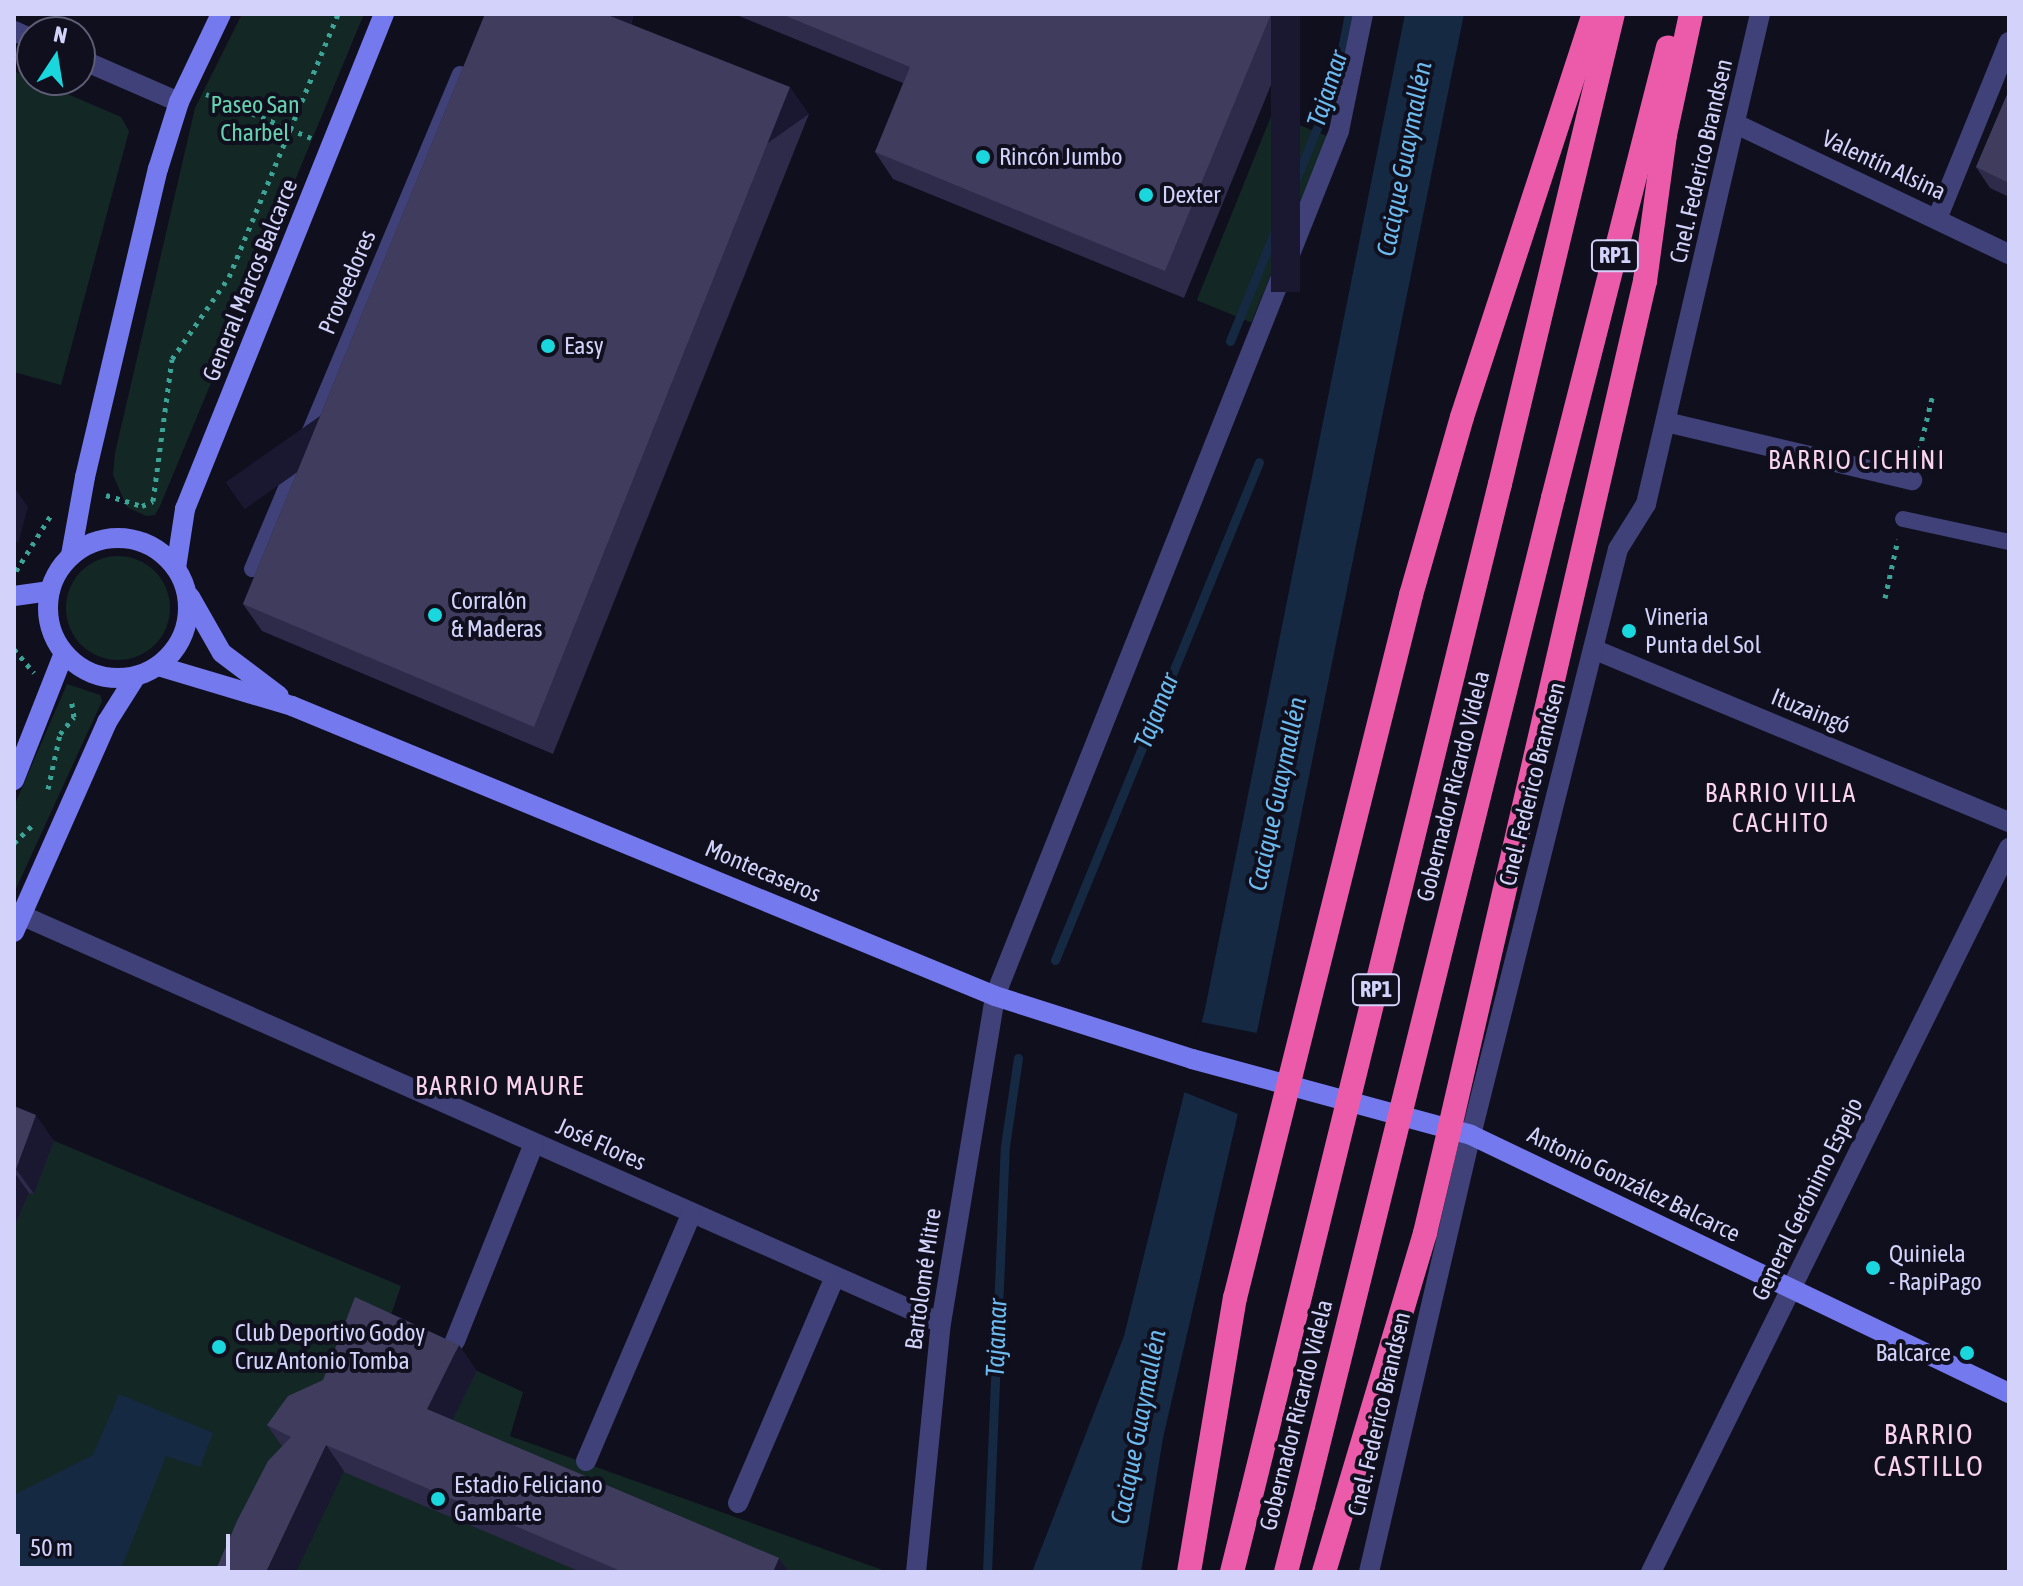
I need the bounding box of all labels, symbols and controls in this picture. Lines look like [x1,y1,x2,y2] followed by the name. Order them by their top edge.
[16,16,96,96] north arrow
[52,20,70,49] text: N
[1301,47,1355,131] water label: Tajamar
[1663,56,1739,266] street label: Cnel. Federico Brandsen
[1371,59,1439,259] water label: Cacique Guaymallén
[210,91,300,147] park label: Paseo San Charbel
[1818,124,1950,206] street label: Valentín Alsina
[999,143,1122,171] place label: Rincón Jumbo
[974,148,992,166] marker: Rincón Jumbo
[196,175,304,385] street label: General Marcos Balcarce
[1162,181,1220,209] place label: Dexter
[1137,186,1155,204] marker: Dexter
[312,226,382,338] street label: Proveedores
[1589,238,1641,274] road number: RP1
[564,332,604,360] place label: Easy
[539,337,557,355] marker: Easy
[1768,445,1946,477] district label: BARRIO CICHINI
[451,587,543,643] place label: Corralón & Maderas
[1645,603,1761,659] place label: Vineria Punta del Sol
[426,606,444,624] marker: Corralón & Maderas
[1620,622,1638,640] marker: Vineria Punta del Sol
[1410,668,1496,904] street label: Gobernador Ricardo Videla
[1128,669,1186,753] water label: Tajamar
[1493,679,1571,889] street label: Cnel. Federico Brandsen
[1767,682,1855,740] street label: Ituzaingó
[1242,694,1314,894] water label: Cacique Guaymallén
[1705,778,1857,840] district label: BARRIO VILLA CACHITO
[701,834,825,908] street label: Montecaseros
[1350,972,1402,1008] road number: RP1
[415,1071,585,1103] district label: BARRIO MAURE
[1745,1093,1869,1305] street label: General Gerónimo Espejo
[552,1111,650,1177] street label: José Flores
[1523,1120,1745,1248] street label: Antonio González Balcarce
[899,1206,947,1352] street label: Bartolomé Mitre
[1889,1240,1982,1296] place label: Quiniela - RapiPago
[1864,1259,1882,1277] marker: Quiniela - RapiPago
[1253,1297,1339,1533] street label: Gobernador Ricardo Videla
[980,1298,1014,1378] water label: Tajamar
[1341,1309,1417,1519] street label: Cnel. Federico Brandsen
[235,1319,425,1375] place label: Club Deportivo Godoy Cruz Antonio Tomba
[1105,1327,1173,1527] water label: Cacique Guaymallén
[210,1338,228,1356] marker: Club Deportivo Godoy Cruz Antonio Tomba
[1875,1339,1951,1367] place label: Balcarce
[1958,1344,1976,1362] marker: Balcarce
[1874,1417,1984,1483] district label: BARRIO CASTILLO
[454,1471,603,1527] place label: Estadio Feliciano Gambarte
[429,1490,447,1508] marker: Estadio Feliciano Gambarte
[20,1518,234,1568] scale bar
[30,1534,73,1561] text: 50 m

